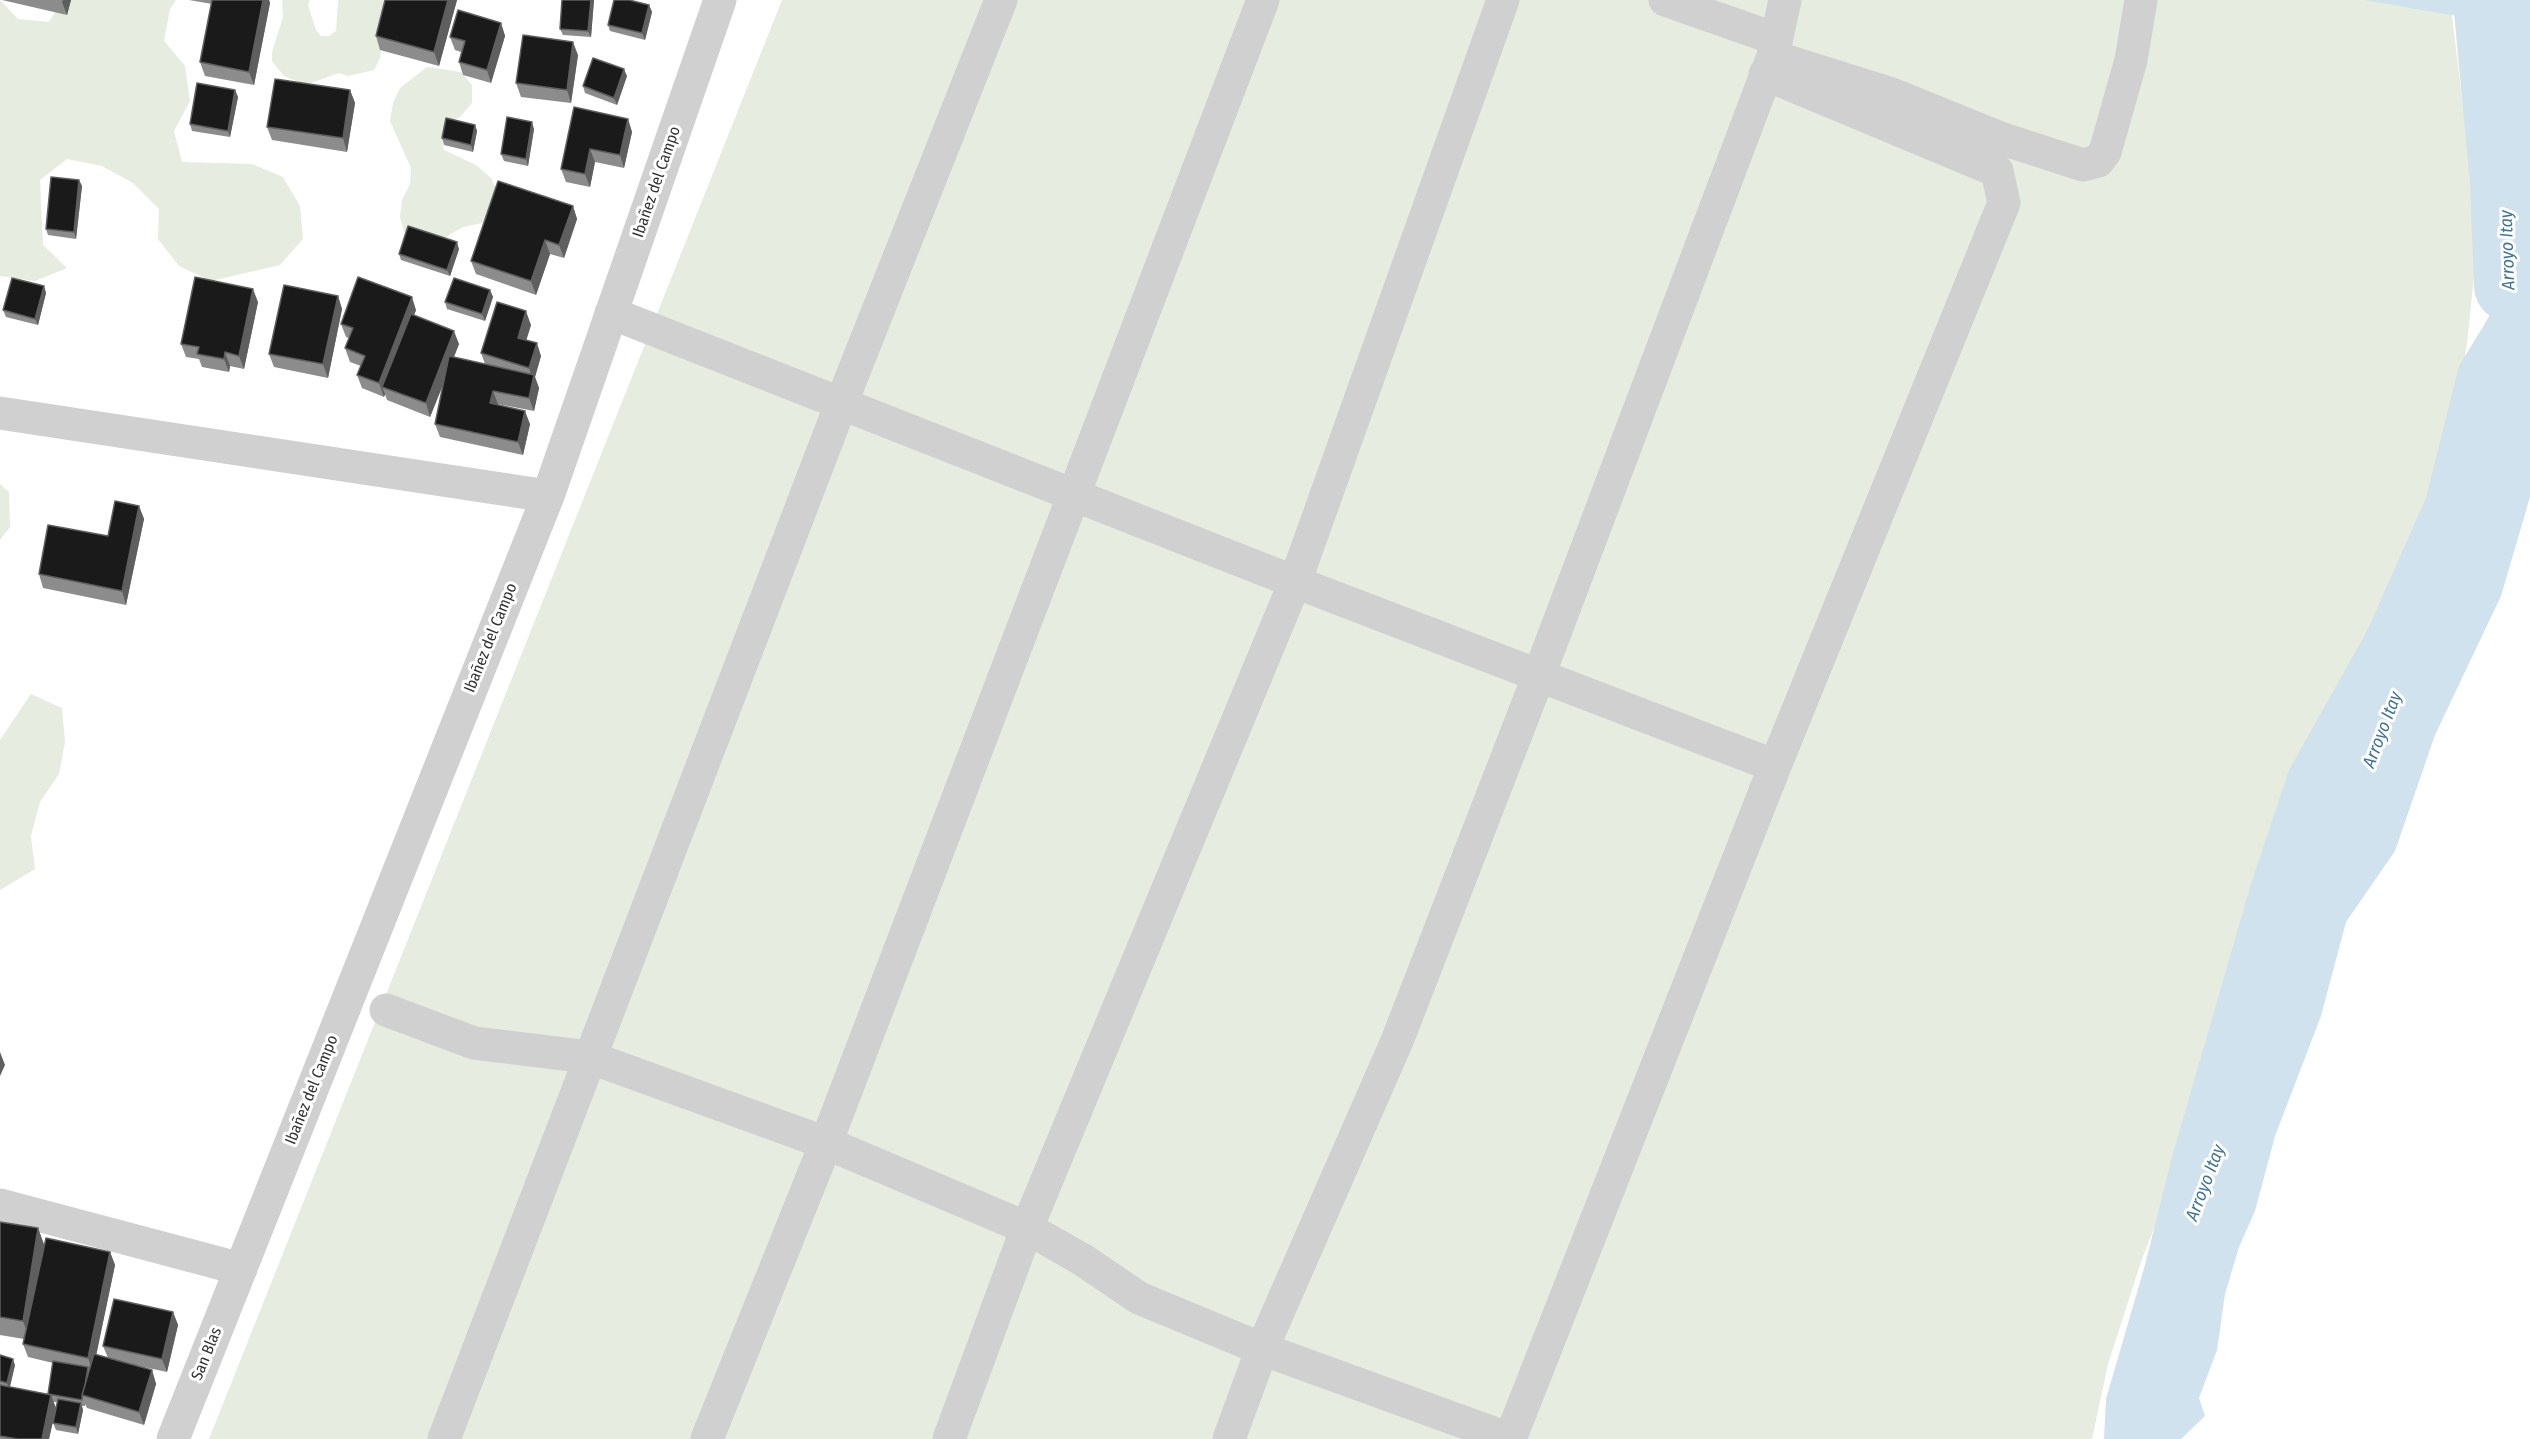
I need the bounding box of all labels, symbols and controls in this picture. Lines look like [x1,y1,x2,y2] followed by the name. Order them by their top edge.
[629,124,685,240] street label: Ibañez del Campo
[2496,210,2520,290] water label: Arroyo Itay
[460,581,522,695] street label: Ibañez del Campo
[2359,689,2407,771] water label: Arroyo Itay
[281,1033,343,1147] street label: Ibañez del Campo
[2182,1142,2230,1224] water label: Arroyo Itay
[188,1325,226,1383] street label: San Blas

